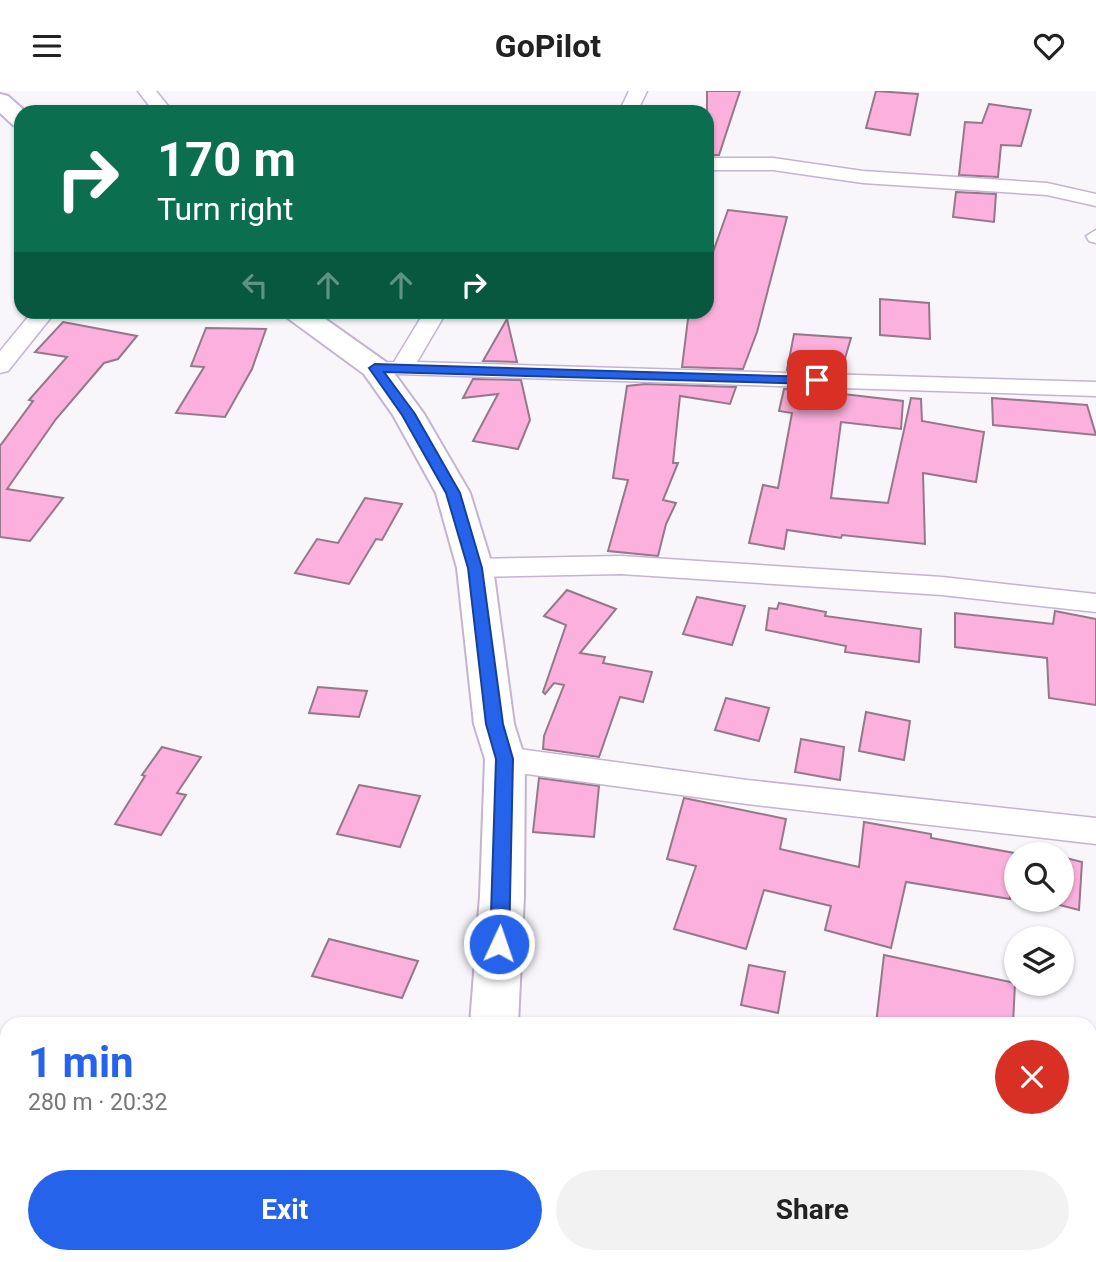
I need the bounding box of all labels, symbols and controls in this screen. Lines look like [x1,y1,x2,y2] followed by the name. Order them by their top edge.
[28,27,66,65] icon: menu
[495,27,601,65] text: GoPilot
[1030,27,1068,65] icon: heart
[157,131,296,188] text: 170 m
[42,133,133,224] icon: right
[157,190,293,228] text: Turn right
[236,266,274,304] icon: left
[309,266,347,304] icon: ahead
[382,266,420,304] icon: ahead
[455,266,493,304] icon: right
[787,350,847,410] pin
[798,361,836,399] icon: arrive
[1004,842,1074,996] map controls
[1004,842,1074,912] button: search
[462,907,536,981] position arrow
[1004,926,1074,996] button: layers
[28,1038,134,1087] text: 1 min
[995,1040,1069,1114] button: close
[28,1089,167,1116] text: 280 m · 20:32
[28,1170,542,1250] button: Exit
[556,1170,1069,1250] button: Share

